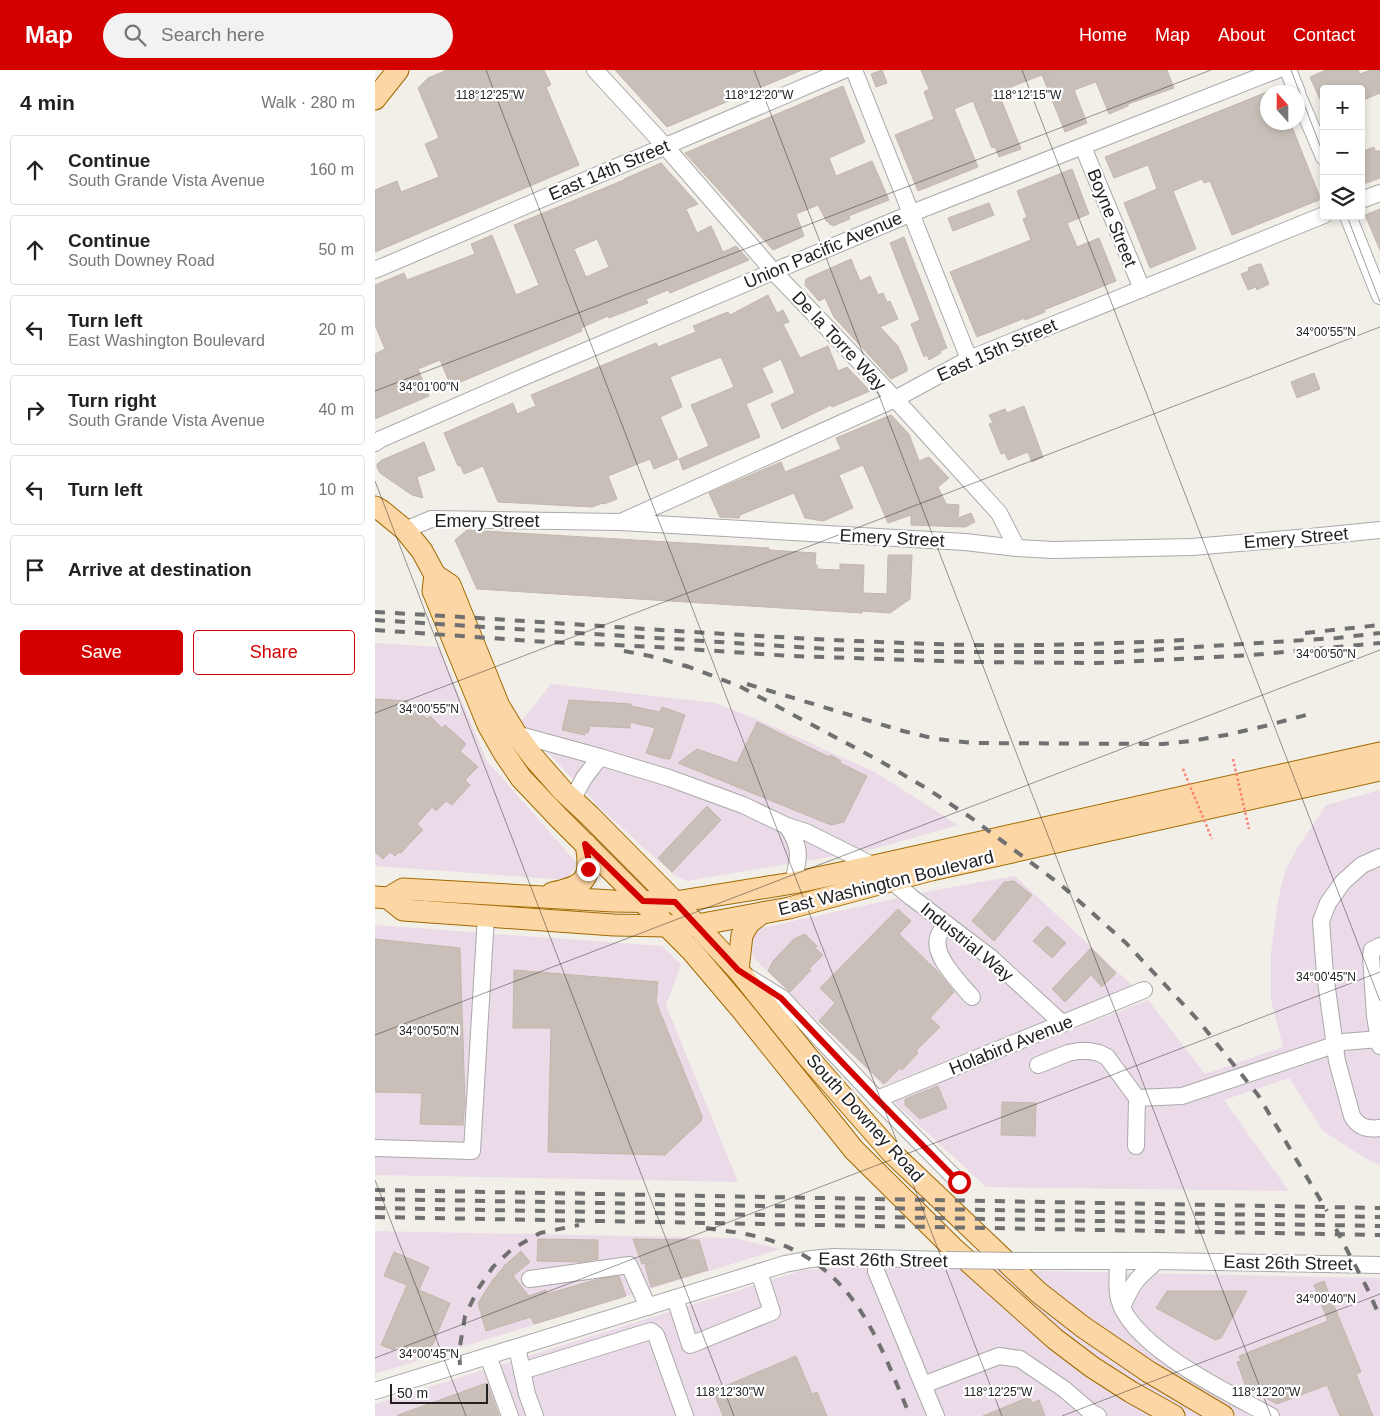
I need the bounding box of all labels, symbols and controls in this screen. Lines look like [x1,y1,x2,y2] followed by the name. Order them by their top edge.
[103,13,453,58] search box
[25,21,73,48] text: Map
[121,21,149,49] icon: search
[161,24,265,45] text: Search here
[1079,25,1127,45] text: Home
[1155,25,1190,45] text: Map
[1218,25,1265,45] text: About
[1293,25,1355,45] text: Contact
[1260,85,1305,130] north arrow
[1320,85,1365,220] map controls
[1320,85,1365,130] button: +
[456,88,525,102] text: 118°12'25"W
[725,88,794,102] text: 118°12'20"W
[993,88,1062,102] text: 118°12'15"W
[20,91,75,114] text: 4 min
[261,94,355,111] text: Walk · 280 m
[1320,130,1365,175] button: −
[546,136,672,204] street label: East 14th Street
[68,150,150,171] text: Continue
[21,156,49,184] icon: ahead
[310,161,354,178] text: 160 m
[1083,166,1141,270] street label: Boyne Street
[68,172,265,189] text: South Grande Vista Avenue
[1320,175,1365,220] button: layers
[741,208,905,292] street label: Union Pacific Avenue
[68,230,150,251] text: Continue
[21,236,49,264] icon: ahead
[318,241,354,258] text: 50 m
[68,252,215,269] text: South Downey Road
[788,287,890,395] street label: De la Torre Way
[68,310,143,331] text: Turn left
[934,315,1060,385] street label: East 15th Street
[21,316,49,344] icon: left
[318,321,354,338] text: 20 m
[1296,325,1356,339] text: 34°00'55"N
[68,332,265,349] text: East Washington Boulevard
[399,380,459,394] text: 34°01'00"N
[68,390,156,411] text: Turn right
[21,396,49,424] icon: right
[318,401,354,418] text: 40 m
[68,412,265,429] text: South Grande Vista Avenue
[21,476,49,504] icon: left
[68,479,143,500] text: Turn left
[318,481,354,498] text: 10 m
[434,511,540,531] street label: Emery Street
[1243,523,1349,553] street label: Emery Street
[839,525,945,551] street label: Emery Street
[21,556,49,584] icon: arrive
[68,559,252,580] text: Arrive at destination
[20,630,183,675] button: Save
[193,630,355,675] button: Share
[1296,647,1356,661] text: 34°00'50"N
[399,702,459,716] text: 34°00'55"N
[776,847,996,919] street label: East Washington Boulevard
[577,858,600,881] route end
[917,899,1017,985] street label: Industrial Way
[1296,970,1356,984] text: 34°00'45"N
[946,1011,1076,1079] street label: Holabird Avenue
[399,1024,459,1038] text: 34°00'50"N
[802,1050,928,1186] street label: South Downey Road
[948,1171,971,1194] route start
[818,1249,948,1271] street label: East 26th Street
[1223,1252,1353,1274] street label: East 26th Street
[1296,1292,1356,1306] text: 34°00'40"N
[399,1347,459,1361] text: 34°00'45"N
[390,1381,487,1404] scale bar
[397,1385,428,1401] text: 50 m
[696,1385,765,1399] text: 118°12'30"W
[964,1385,1033,1399] text: 118°12'25"W
[1232,1385,1301,1399] text: 118°12'20"W

